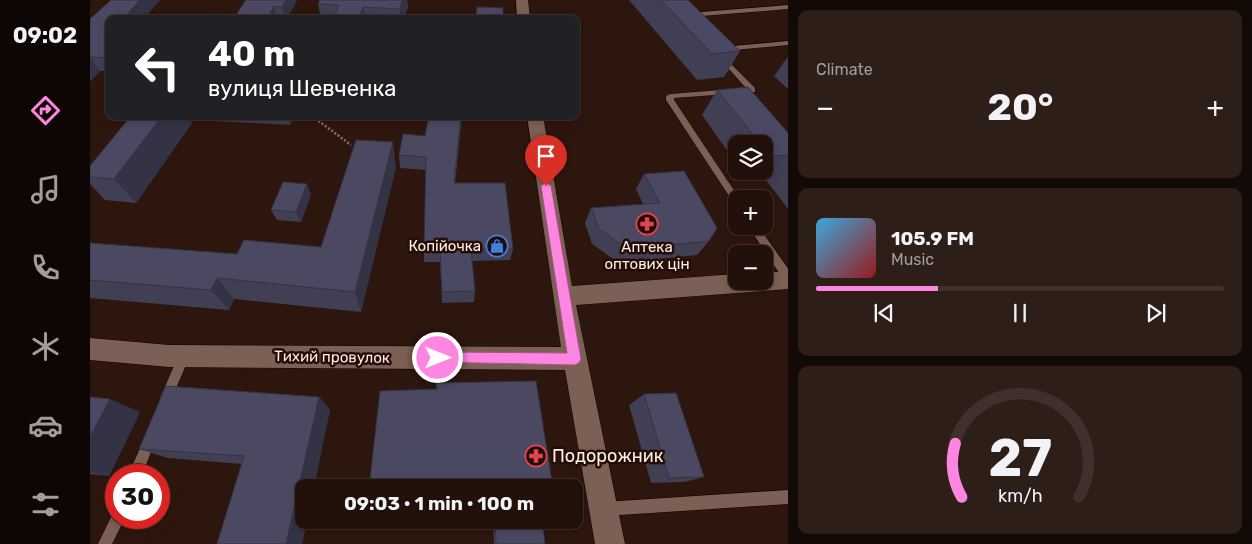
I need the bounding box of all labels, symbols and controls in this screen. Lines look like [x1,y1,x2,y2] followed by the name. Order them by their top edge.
[13,22,77,49] text: 09:02
[208,33,295,75] text: 40 m
[125,35,190,100] icon: left
[816,60,873,79] text: Climate
[208,75,396,102] text: вулиця Шевченка
[987,84,1053,130] text: 20°
[816,91,834,124] text: −
[1207,91,1224,124] text: +
[28,93,63,128] icon: directions
[525,135,567,186] pin
[728,135,773,290] map controls
[728,135,773,180] button: layers
[532,142,560,170] icon: arrive
[28,172,63,207] icon: music
[728,190,773,235] button: +
[635,212,659,236] pharmacy icon: Аптека оптових цін
[891,227,974,250] text: 105.9 FM
[485,234,509,258] shop icon: Копійочка
[408,237,481,255] place label: Копійочка
[604,238,690,273] place label: Аптека оптових цін
[728,245,773,290] button: −
[28,250,63,285] icon: phone
[891,250,934,269] text: Music
[870,299,898,327] icon: previous
[1006,299,1034,327] icon: pause
[1142,299,1170,327] icon: next
[28,329,63,364] icon: climate
[411,331,463,383] position arrow
[274,347,390,367] street label: Тихий провулок
[28,408,63,443] icon: car
[988,427,1052,489] text: 27
[524,444,548,468] pharmacy icon: Подорожник
[552,445,664,467] place label: Подорожник
[105,464,170,529] speed limit sign: 30
[998,485,1042,506] text: km/h
[28,487,63,522] icon: filters
[344,492,534,515] text: 09:03 · 1 min · 100 m

